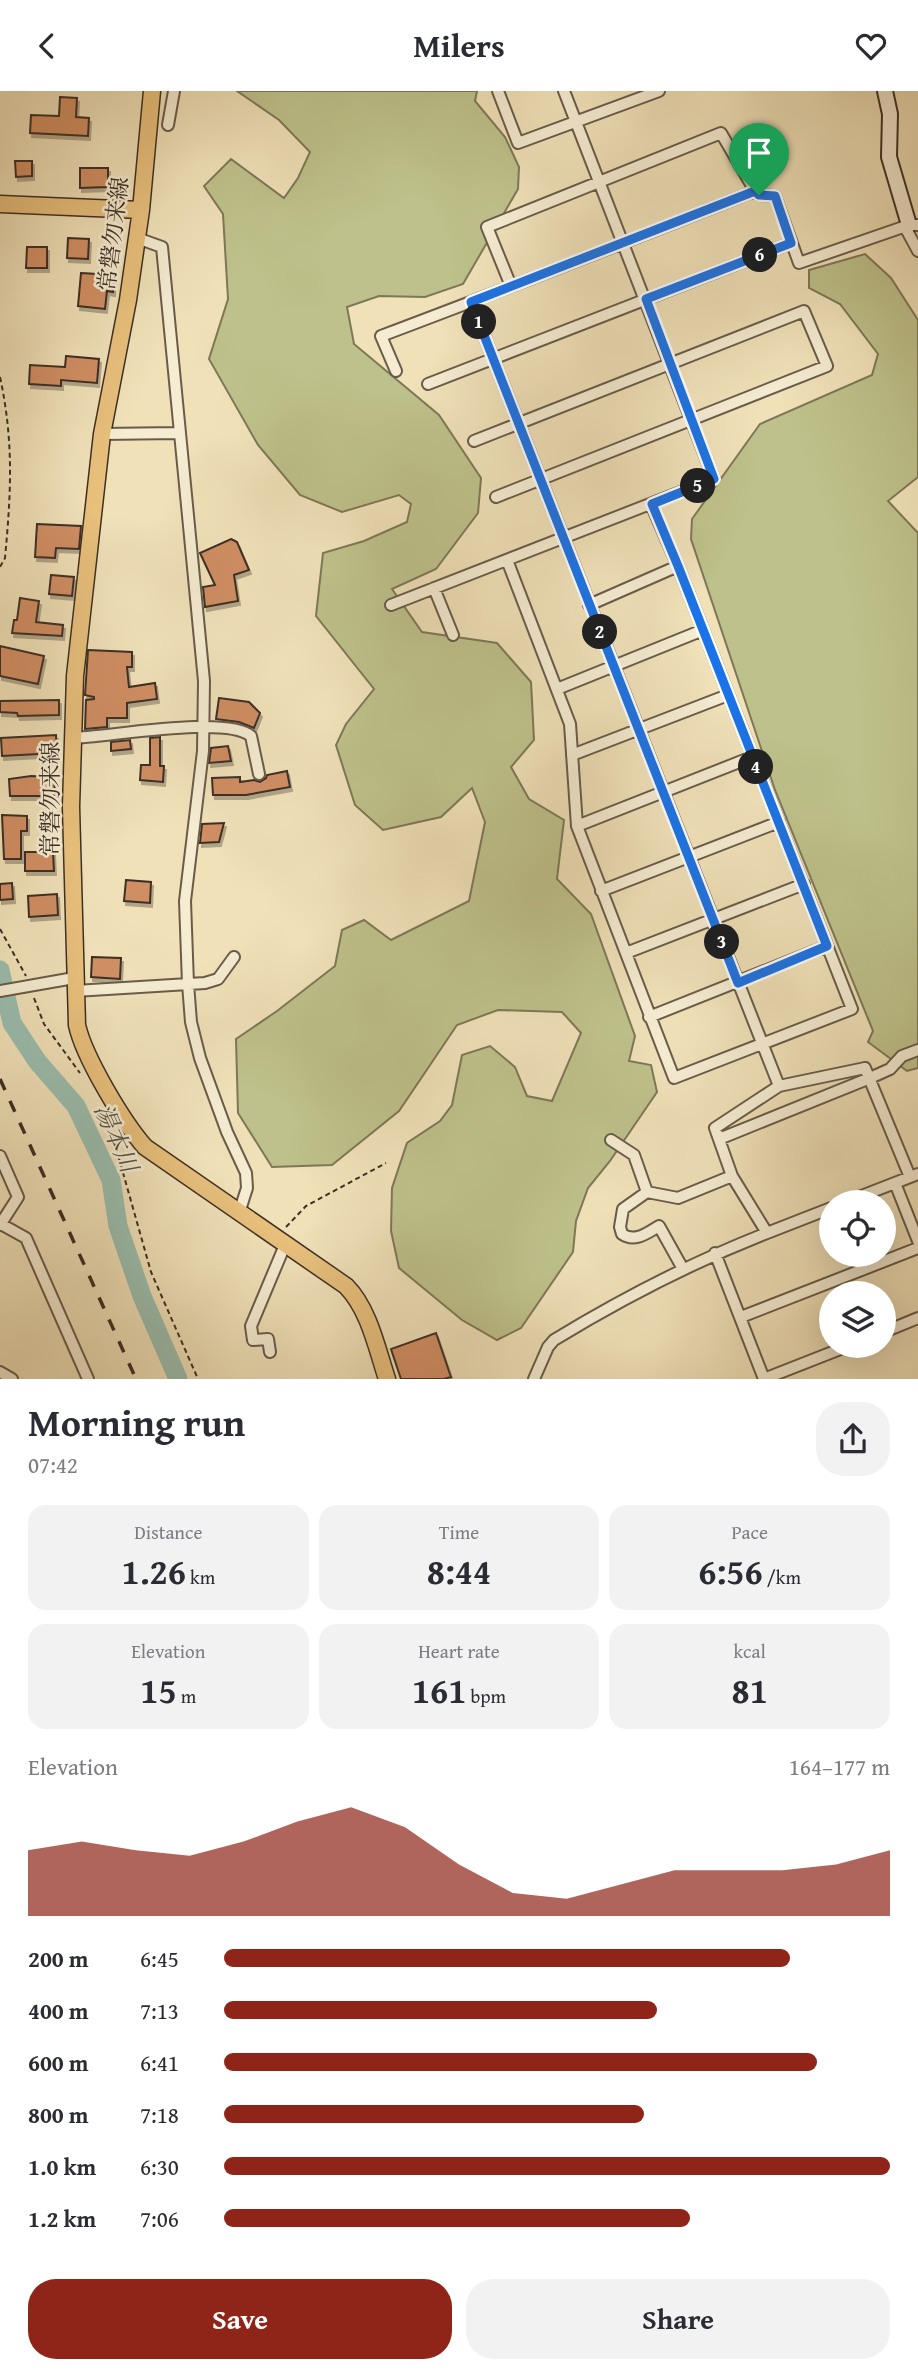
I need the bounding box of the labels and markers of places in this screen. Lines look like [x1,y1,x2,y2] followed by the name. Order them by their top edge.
[729,123,789,195] pin
[742,237,778,273] pin: 6
[462,305,496,339] pin: 1
[680,469,716,503] pin: 5
[582,615,618,649] pin: 2
[738,749,774,785] pin: 4
[704,925,740,959] pin: 3

